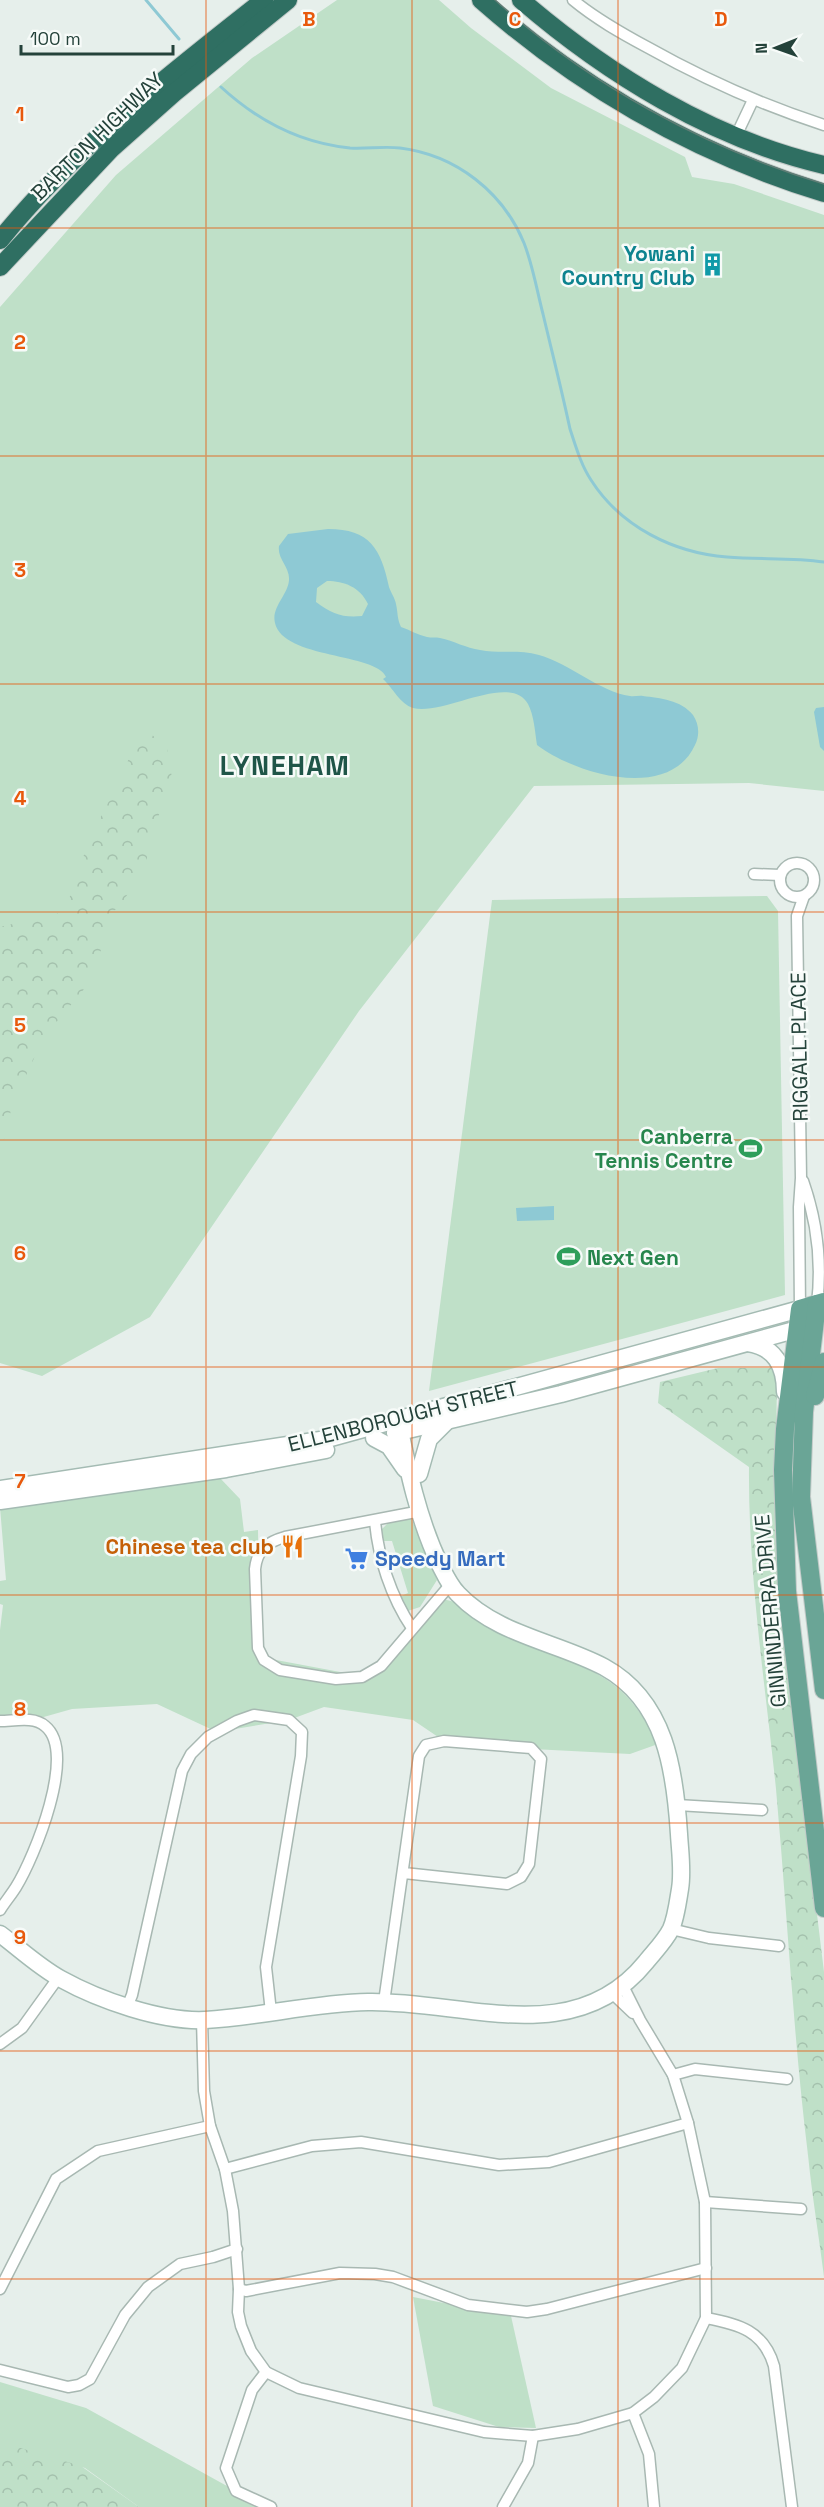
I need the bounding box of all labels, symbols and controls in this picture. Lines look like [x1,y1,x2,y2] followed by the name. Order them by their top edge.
[302,6,316,32] text: B
[509,6,522,32] text: C
[714,6,728,32] text: D
[21,18,172,56] scale bar
[746,18,806,78] north arrow
[30,27,81,50] text: 100 m
[751,43,772,54] text: N
[25,66,169,206] street label: BARTON HIGHWAY
[15,101,25,127] text: 1
[561,240,695,291] place label: Yowani Country Club
[700,252,726,278] building icon: Yowani Country Club
[14,329,26,355] text: 2
[14,557,26,583] text: 3
[220,748,350,783] district label: LYNEHAM
[14,785,27,811] text: 4
[784,972,814,1122] street label: RIGGALL PLACE
[14,1012,26,1038] text: 5
[595,1123,733,1174] place label: Canberra Tennis Centre
[738,1135,764,1161] sports icon: Canberra Tennis Centre
[14,1240,26,1266] text: 6
[556,1244,582,1270] sports icon: Next Gen
[587,1244,679,1271] place label: Next Gen
[285,1374,521,1458] street label: ELLENBOROUGH STREET
[14,1468,26,1494] text: 7
[748,1513,792,1709] street label: GINNINDERRA DRIVE
[105,1533,274,1560] place label: Chinese tea club
[279,1533,305,1559] restaurant icon: Chinese tea club
[344,1545,370,1571] supermarket icon: Speedy Mart
[375,1545,506,1572] place label: Speedy Mart
[14,1696,26,1722] text: 8
[14,1924,26,1950] text: 9

